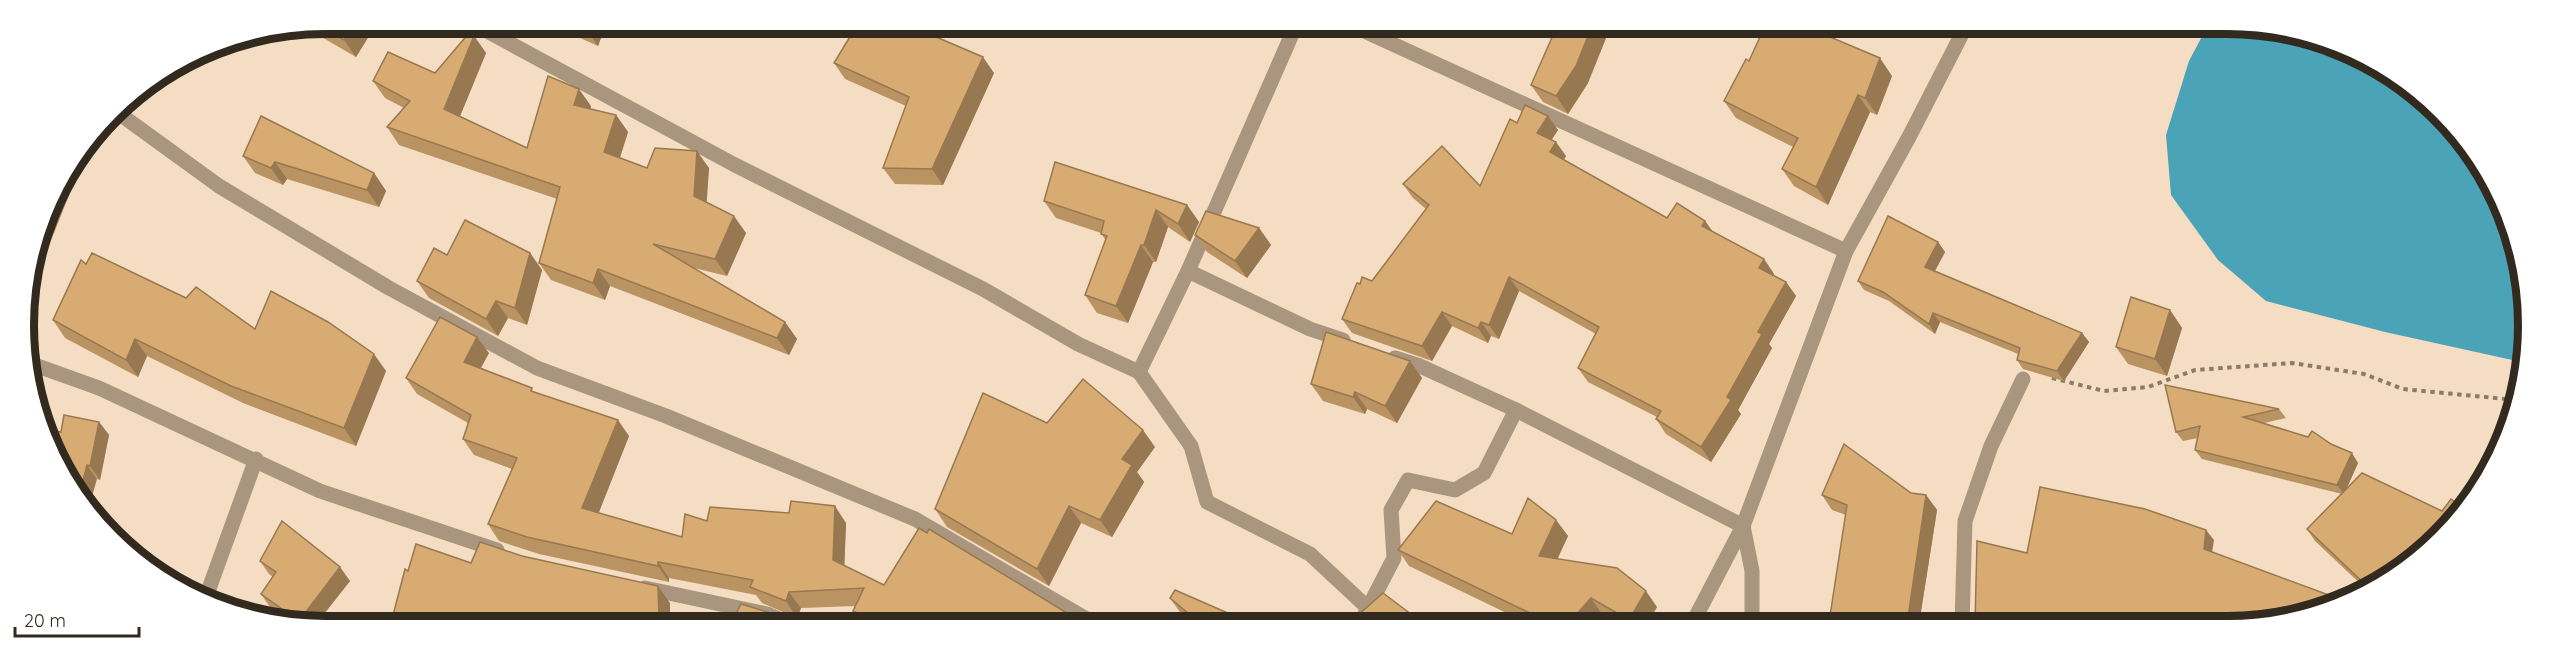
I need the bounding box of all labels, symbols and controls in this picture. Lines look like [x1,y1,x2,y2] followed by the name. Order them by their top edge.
[15,600,140,638] scale bar
[24,609,66,632] text: 20 m

